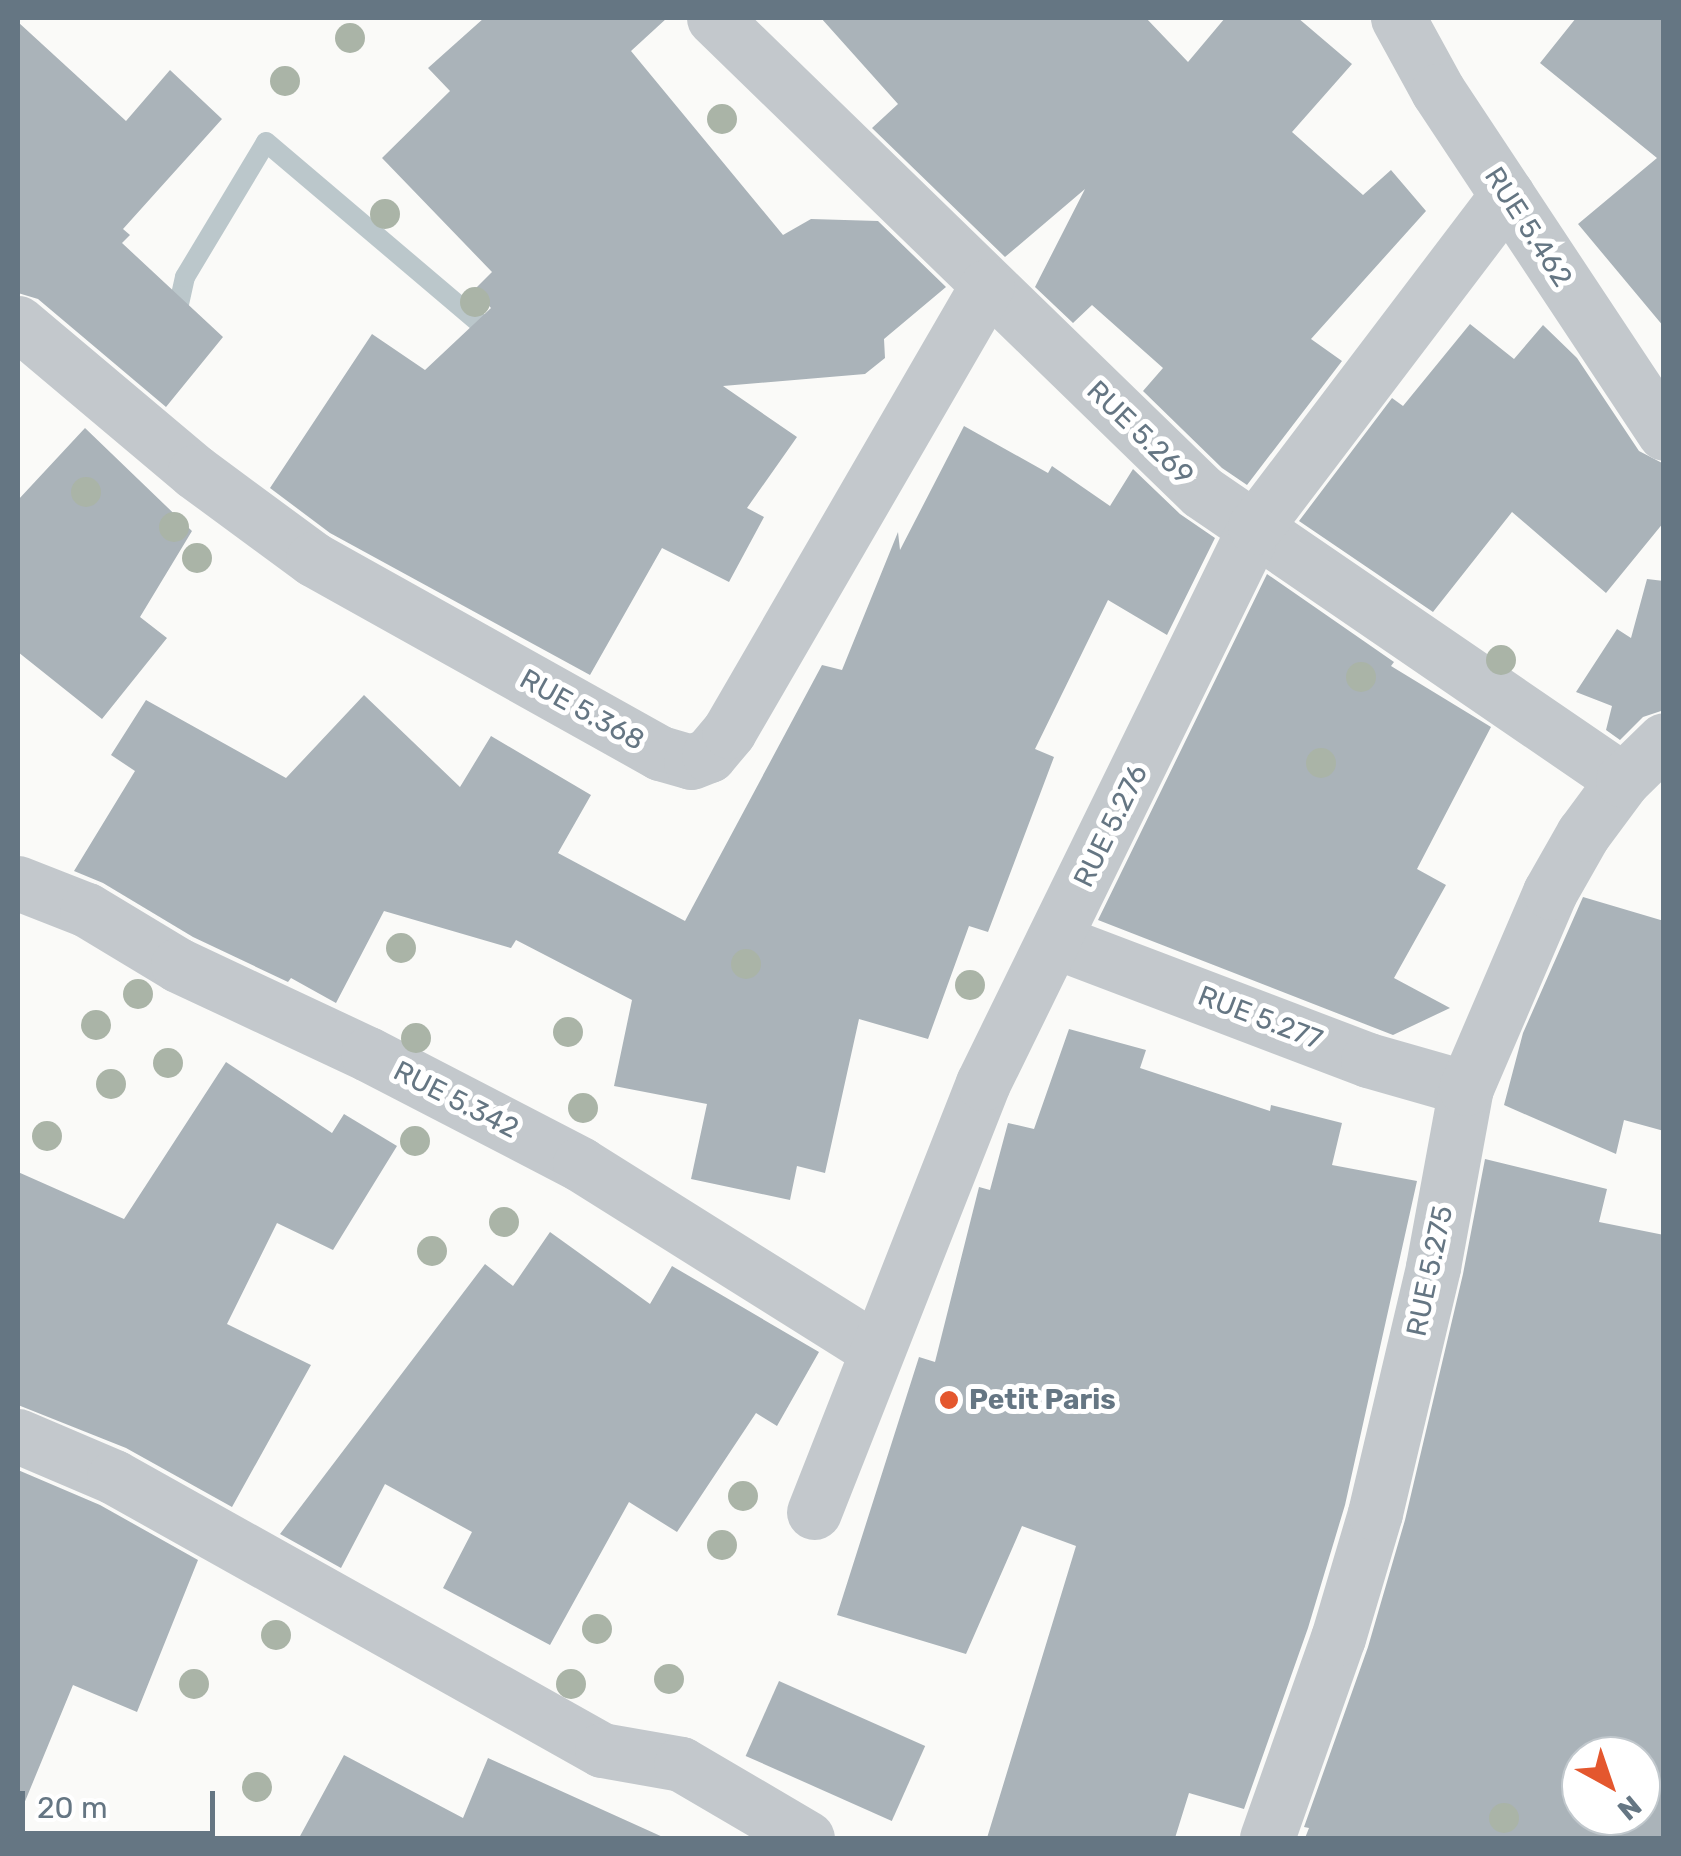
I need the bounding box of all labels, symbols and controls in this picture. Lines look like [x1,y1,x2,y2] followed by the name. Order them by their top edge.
[1477,161,1579,293] street label: RUE 5.462
[1080,374,1200,492] street label: RUE 5.269
[514,662,650,758] street label: RUE 5.368
[1067,759,1155,893] street label: RUE 5.276
[1193,979,1327,1057] street label: RUE 5.277
[388,1054,524,1146] street label: RUE 5.342
[1400,1203,1460,1339] street label: RUE 5.275
[969,1383,1116,1417] place label: Petit Paris
[938,1389,960,1411] marker: Petit Paris
[1561,1736,1661,1836] north arrow
[25,1771,220,1833] scale bar
[1611,1789,1648,1827] text: N
[37,1790,108,1826] text: 20 m

